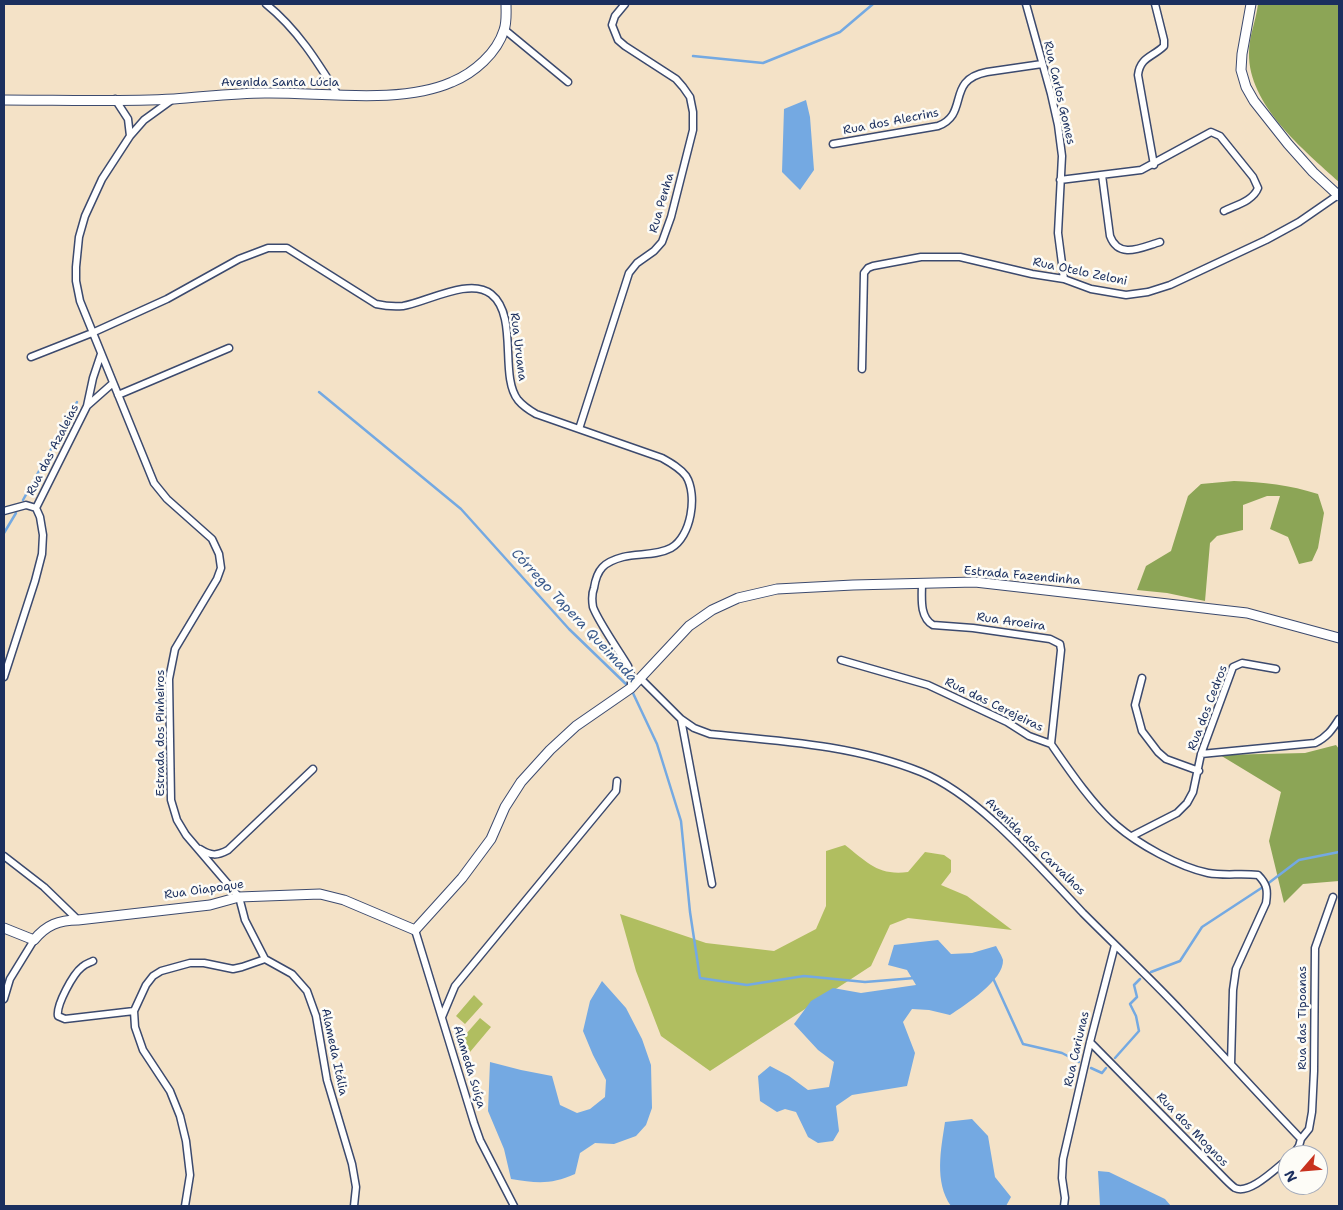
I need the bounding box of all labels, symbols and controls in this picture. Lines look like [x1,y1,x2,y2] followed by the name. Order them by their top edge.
[1040,40,1078,146] street label: Rua Carlos Gomes
[221,76,339,90] street label: Avenida Santa Lúcia
[842,106,940,138] street label: Rua dos Alecrins
[647,171,677,235] street label: Rua Penha
[1031,255,1129,289] street label: Rua Otelo Zeloni
[507,312,529,382] street label: Rua Uruana
[24,402,82,498] street label: Rua das Azaleias
[507,545,641,687] water label: Córrego Tapera Queimada
[963,564,1081,588] street label: Estrada Fazendinha
[976,610,1046,634] street label: Rua Aroeira
[1185,663,1231,753] street label: Rua dos Cedros
[154,670,168,796] street label: Estrada dos Pinheiros
[942,675,1046,735] street label: Rua das Cerejeiras
[982,795,1088,899] street label: Avenida dos Carvalhos
[163,877,245,903] street label: Rua Oiapoque
[1296,966,1310,1070] street label: Rua das Tipoanas
[318,1007,350,1097] street label: Alameda Itália
[1061,1010,1093,1088] street label: Rua Cariunas
[450,1024,488,1110] street label: Alameda Suíça
[1153,1090,1231,1170] street label: Rua dos Mognos
[1278,1145,1328,1195] north arrow
[1280,1167,1301,1185] text: N

